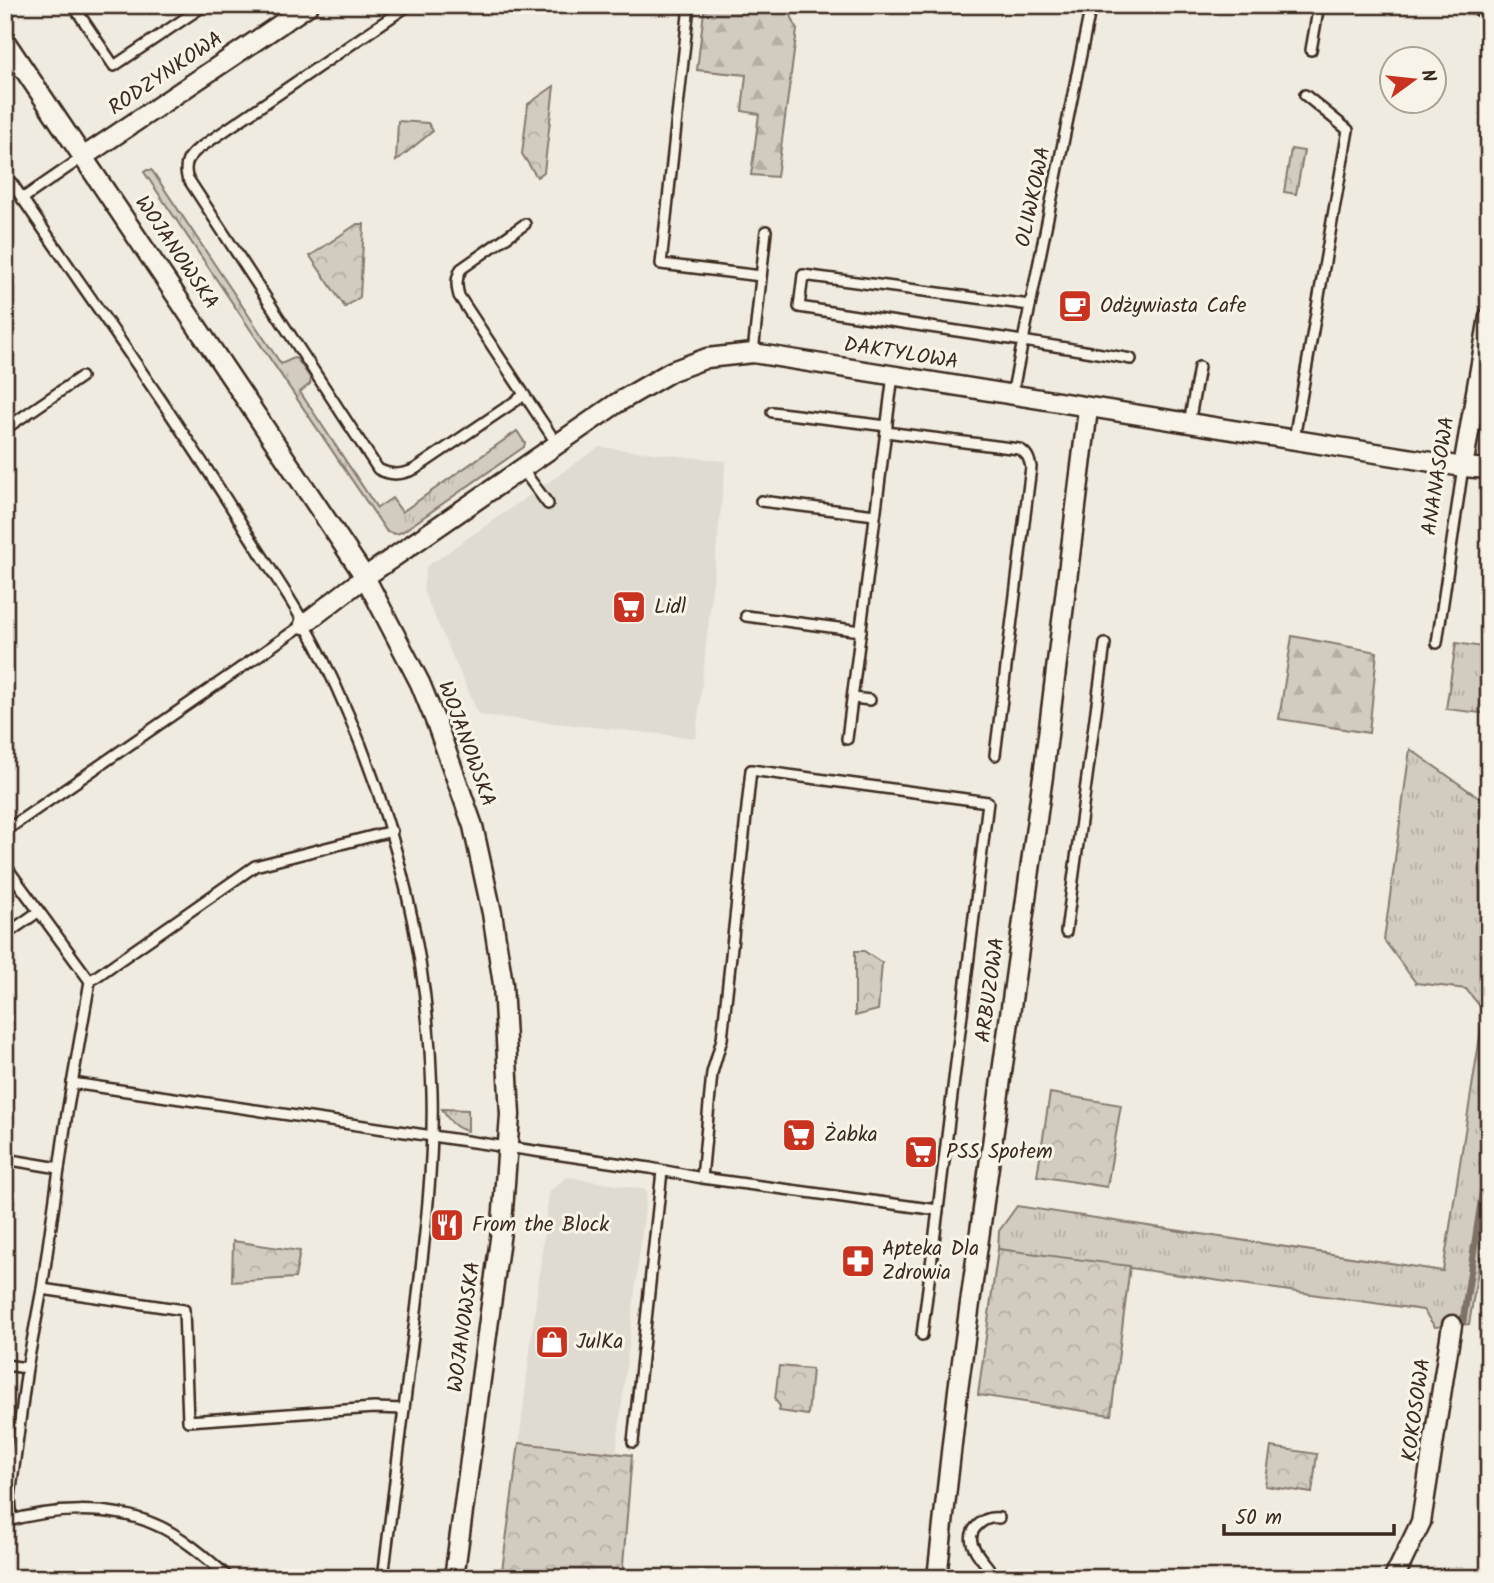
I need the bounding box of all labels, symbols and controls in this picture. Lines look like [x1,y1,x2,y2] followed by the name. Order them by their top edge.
[102,23,230,125] street label: RODZYNKOWA
[1378,46,1448,116] north arrow
[1411,66,1444,86] text: N
[1007,144,1061,250] street label: OLIWKOWA
[125,189,227,317] street label: WOJANOWSKA
[1056,287,1094,325] cafe icon: Odżywiasta Cafe
[1100,290,1247,323] place label: Odżywiasta Cafe
[841,329,961,379] street label: DAKTYLOWA
[1413,414,1465,538] street label: ANANASOWA
[610,588,648,626] supermarket icon: Lidl
[654,591,686,624] place label: Lidl
[428,676,504,812] street label: WOJANOWSKA
[967,935,1015,1045] street label: ARBUZOWA
[780,1116,818,1154] supermarket icon: Żabka
[824,1119,878,1152] place label: Żabka
[902,1133,940,1171] supermarket icon: PSS Społem
[946,1136,1053,1169] place label: PSS Społem
[428,1206,466,1244] restaurant icon: From the Block
[472,1209,609,1242] place label: From the Block
[882,1233,979,1290] place label: Apteka Dla Zdrowia
[839,1242,877,1280] pharmacy icon: Apteka Dla Zdrowia
[439,1259,491,1395] street label: WOJANOWSKA
[533,1323,571,1361] shop icon: JulKa
[576,1326,623,1359] place label: JulKa
[1393,1356,1441,1464] street label: KOKOSOWA
[1224,1492,1394,1536] scale bar
[1235,1502,1282,1535] text: 50 m

